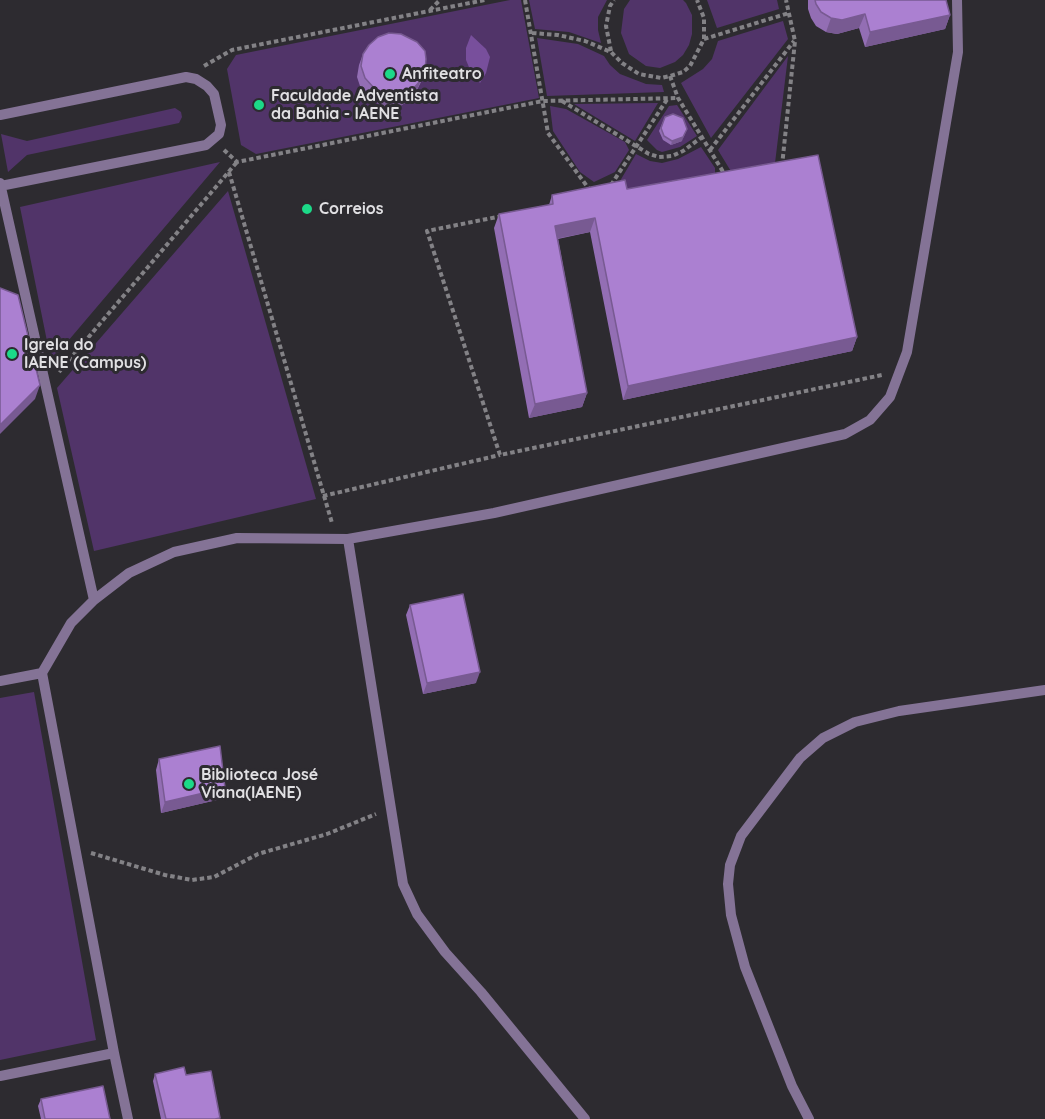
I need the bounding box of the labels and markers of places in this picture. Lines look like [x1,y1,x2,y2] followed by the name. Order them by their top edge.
[402,64,482,84] place label: Anfiteatro
[383,67,397,81] marker: Anfiteatro
[271,86,438,124] place label: Faculdade Adventista da Bahia - IAENE
[252,98,266,112] marker: Faculdade Adventista da Bahia - IAENE
[319,199,383,219] place label: Correios
[300,202,314,216] marker: Correios
[24,335,147,373] place label: Igrela do IAENE (Campus)
[5,347,19,361] marker: Igrela do IAENE (Campus)
[201,765,318,803] place label: Biblioteca José Viana(IAENE)
[182,777,196,791] marker: Biblioteca José Viana(IAENE)

